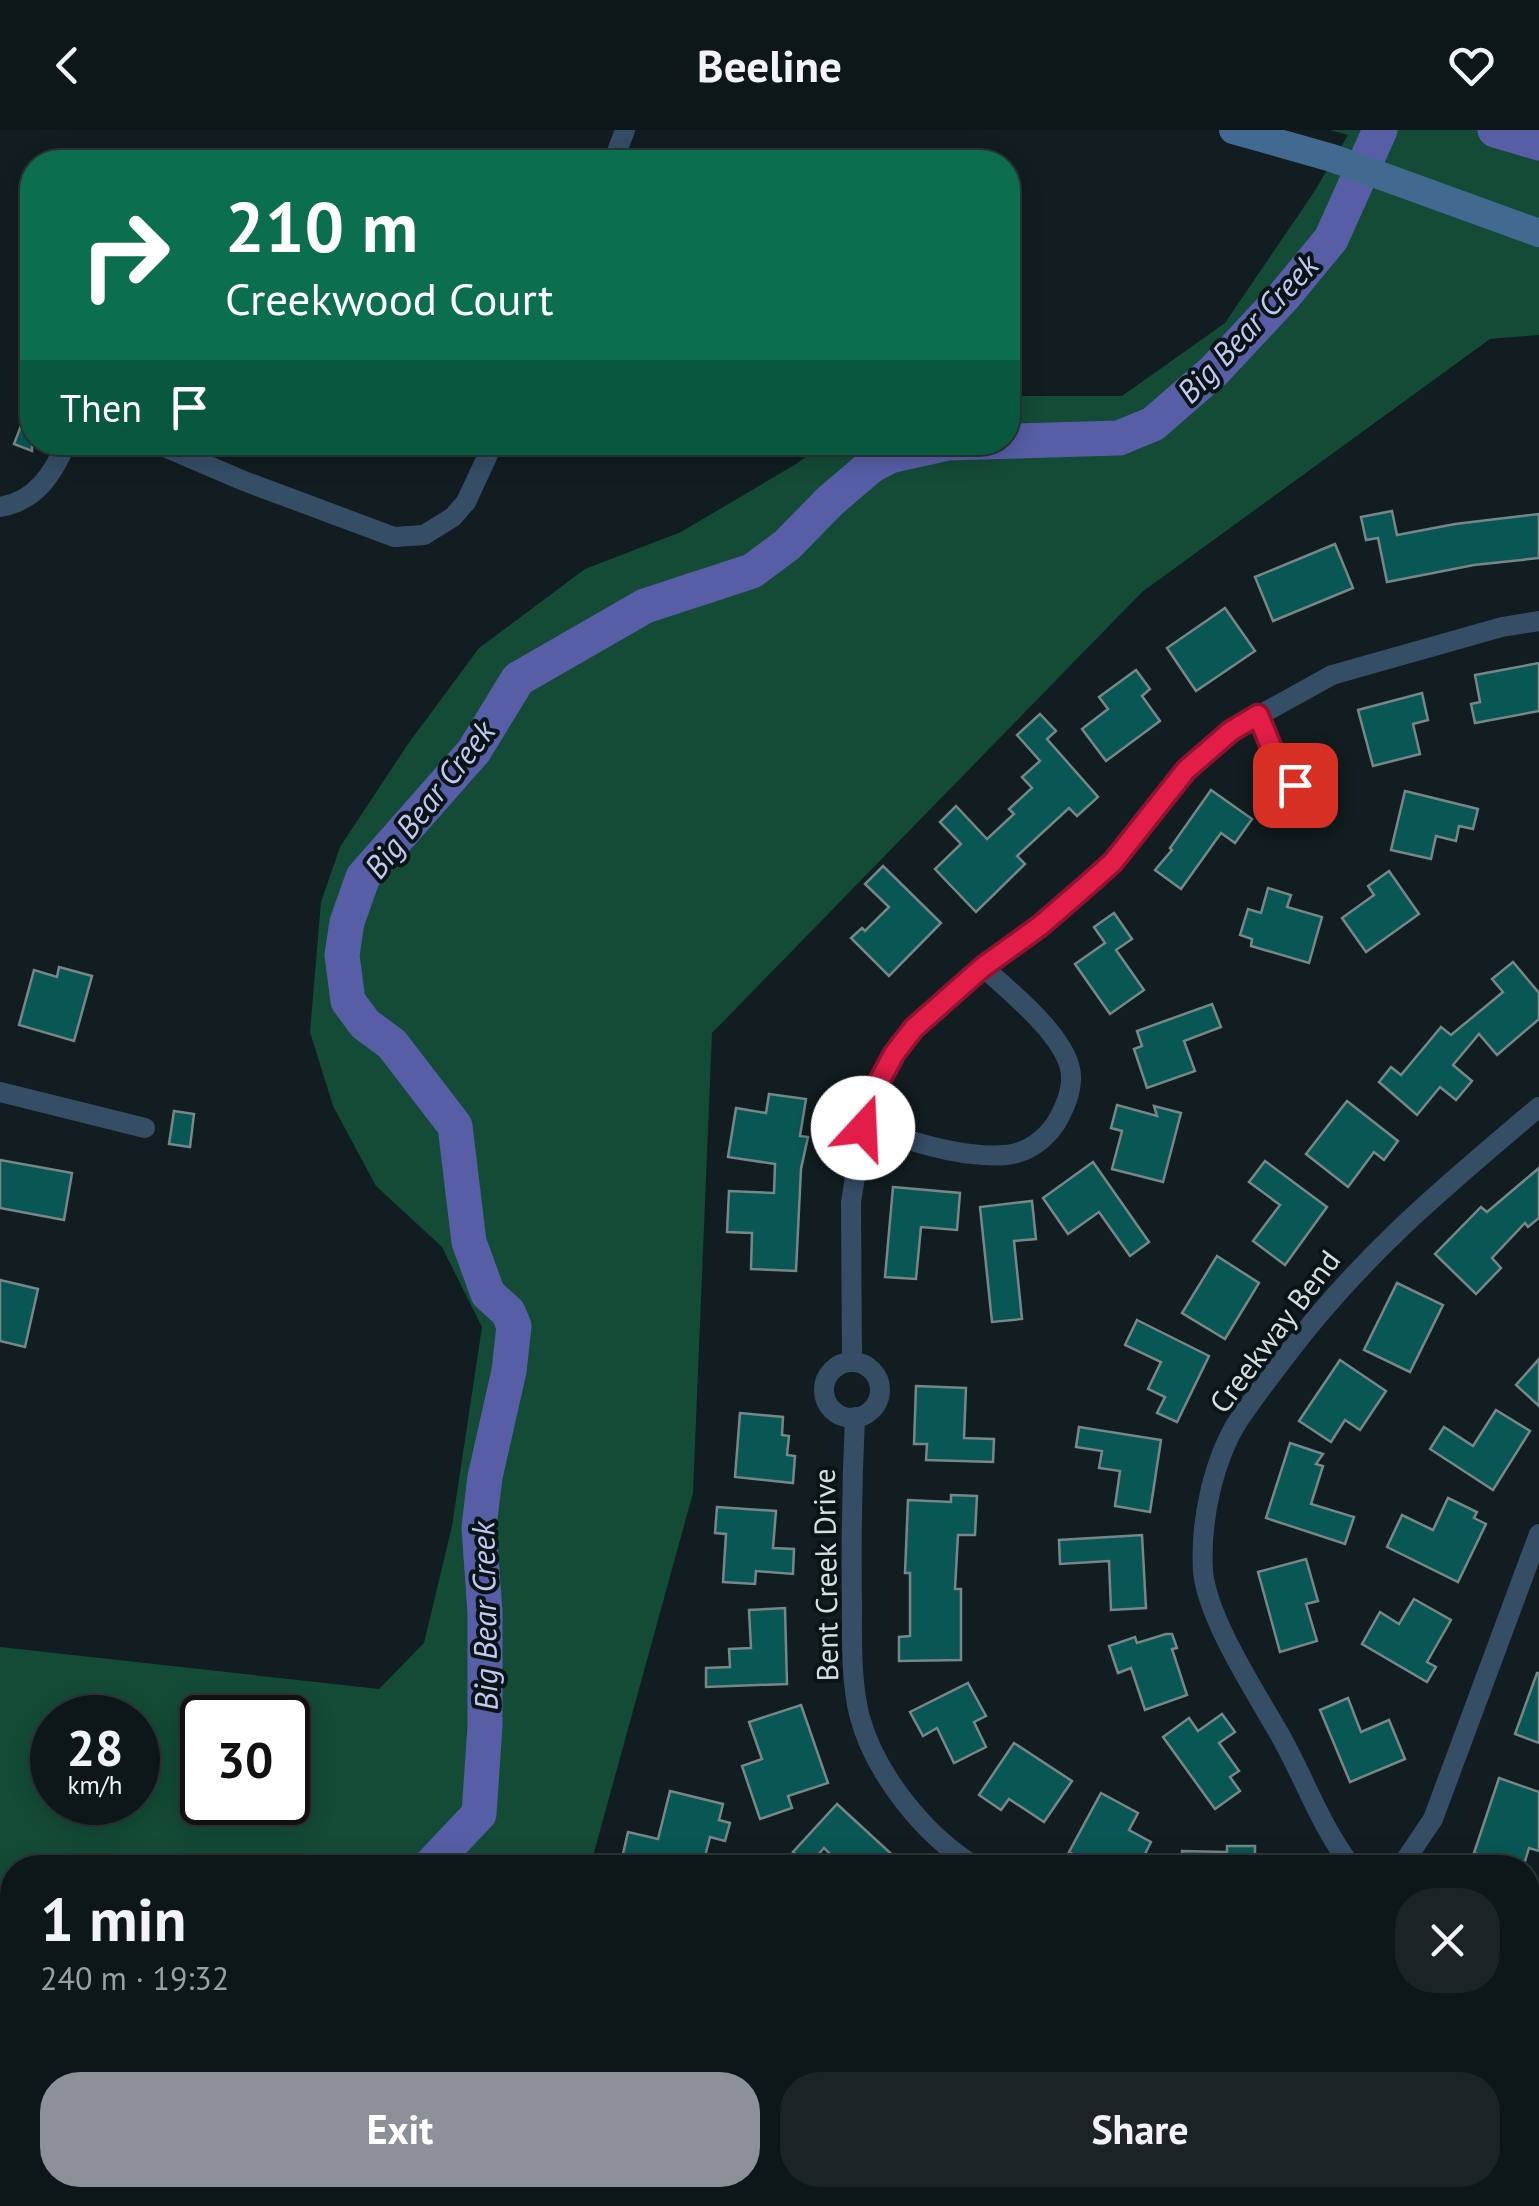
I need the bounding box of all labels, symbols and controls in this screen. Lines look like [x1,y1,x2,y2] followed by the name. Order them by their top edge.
[697,36,842,94] text: Beeline
[40,38,95,93] icon: back
[1444,38,1499,93] icon: heart
[225,181,418,271] text: 210 m
[60,190,190,320] icon: right
[1167,243,1328,411] water label: Big Bear Creek
[225,269,553,327] text: Creekwood Court
[162,380,217,435] icon: arrive
[60,383,142,432] text: Then
[354,710,505,886] water label: Big Bear Creek
[1253,743,1338,828] pin
[1268,758,1323,813] icon: arrive
[811,1076,915,1180] position arrow
[1200,1242,1348,1420] street label: Creekway Bend
[804,1468,846,1682] street label: Bent Creek Drive
[461,1520,507,1711] water label: Big Bear Creek
[180,1695,310,1825] speed limit sign: 30
[67,1715,123,1780] text: 28
[68,1769,122,1801] text: km/h
[40,1880,186,1958] text: 1 min
[1395,1888,1500,1993] button: close
[40,1957,229,1999] text: 240 m · 19:32
[40,2072,760,2187] button: Exit
[780,2072,1500,2187] button: Share

